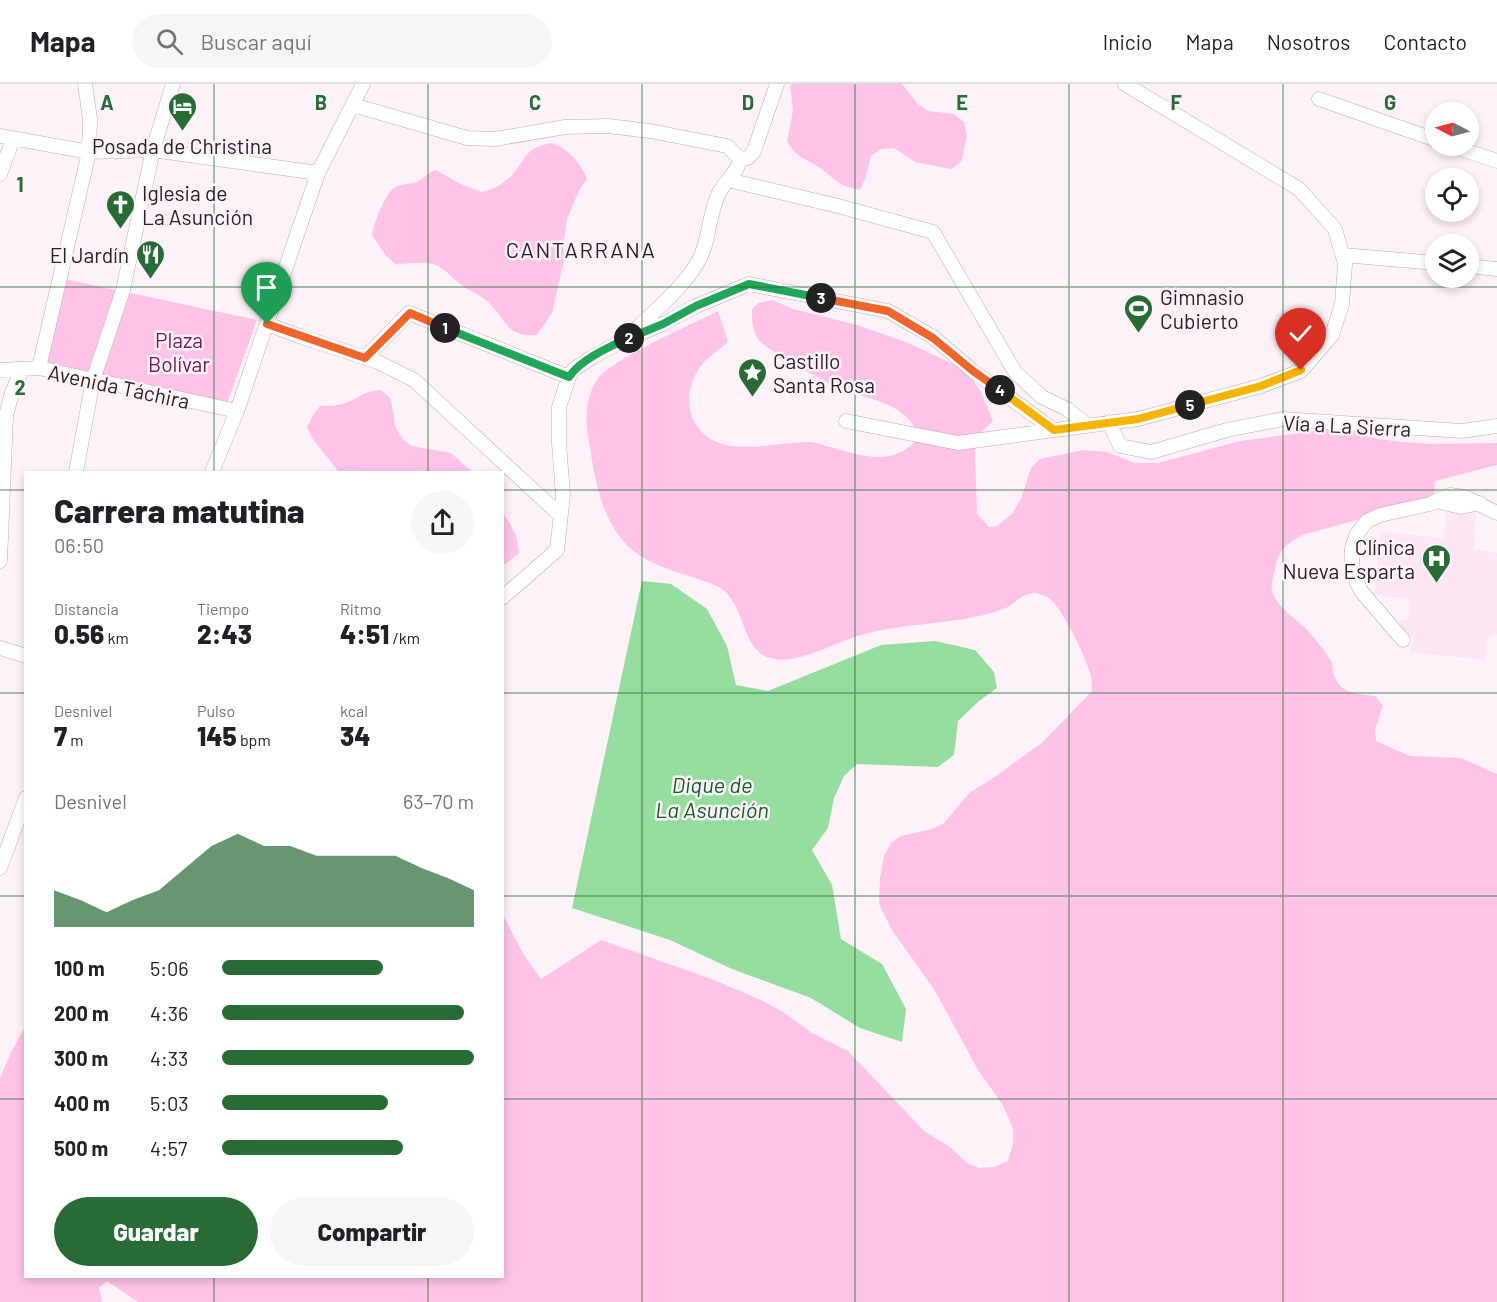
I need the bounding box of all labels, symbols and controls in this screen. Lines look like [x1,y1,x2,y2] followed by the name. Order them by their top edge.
[132,14,552,68] search box
[30,24,96,58] text: Mapa
[153,25,186,58] icon: search
[201,28,311,54] text: Buscar aquí
[1103,29,1153,54] text: Inicio
[1186,29,1234,54] text: Mapa
[1267,29,1350,54] text: Nosotros
[1383,29,1467,54] text: Contacto
[100,90,114,114] text: A
[166,90,198,132] hotel icon: Posada de Christina
[315,90,327,114] text: B
[529,90,541,114] text: C
[742,90,754,114] text: D
[956,90,968,114] text: E
[1170,90,1182,114] text: F
[1384,90,1396,114] text: G
[1425,102,1479,156] north arrow
[1425,102,1479,288] map controls
[92,133,272,158] place label: Posada de Christina
[1425,168,1479,222] button: locate
[16,172,24,196] text: 1
[142,180,253,229] place label: Iglesia de La Asunción
[105,188,137,230] church icon: Iglesia de La Asunción
[1425,234,1479,288] button: layers
[506,236,656,262] district label: CANTARRANA
[134,238,166,280] restaurant icon: El Jardín
[50,242,129,267] place label: El Jardín
[241,262,292,324] pin
[250,271,283,304] icon: arrive
[806,283,836,313] pin: 3
[1160,284,1245,333] place label: Gimnasio Cubierto
[817,288,825,307] text: 3
[1123,292,1155,334] sports icon: Gimnasio Cubierto
[1275,308,1326,370] pin
[430,313,460,343] pin: 1
[1284,317,1317,350] icon: check
[442,318,448,337] text: 1
[614,323,644,353] pin: 2
[148,327,210,376] park label: Plaza Bolívar
[625,328,633,347] text: 2
[773,348,875,397] place label: Castillo Santa Rosa
[736,356,768,398] place icon: Castillo Santa Rosa
[46,359,192,413] street label: Avenida Táchira
[14,375,26,399] text: 2
[985,375,1015,405] pin: 4
[995,380,1005,399] text: 4
[1175,390,1205,420] pin: 5
[1186,395,1194,414] text: 5
[1282,409,1412,441] street label: Vía a La Sierra
[54,490,305,530] text: Carrera matutina
[411,491,474,554] button: share
[54,533,104,557] text: 06:50
[1283,534,1415,583] place label: Clínica Nueva Esparta
[1420,542,1452,584] hospital icon: Clínica Nueva Esparta
[54,599,119,618] text: Distancia
[197,599,249,618] text: Tiempo
[340,599,382,618] text: Ritmo
[54,618,104,649] text: 0.56
[197,618,252,649] text: 2:43
[340,618,389,649] text: 4:51
[104,628,129,647] text: km
[389,628,420,647] text: /km
[54,701,112,720] text: Desnivel
[197,701,235,720] text: Pulso
[340,701,368,720] text: kcal
[54,720,67,751] text: 7
[197,720,237,751] text: 145
[340,720,370,751] text: 34
[67,730,84,749] text: m
[237,730,271,749] text: bpm
[655,771,769,822] water label: Dique de La Asunción
[54,789,127,813] text: Desnivel
[403,789,474,813] text: 63–70 m
[54,956,105,980] text: 100 m
[150,956,189,980] text: 5:06
[54,1001,109,1025] text: 200 m
[150,1001,188,1025] text: 4:36
[54,1046,108,1070] text: 300 m
[150,1046,188,1070] text: 4:33
[54,1091,110,1115] text: 400 m
[150,1091,189,1115] text: 5:03
[54,1136,108,1160] text: 500 m
[150,1136,188,1160] text: 4:57
[54,1197,258,1266] button: Guardar
[270,1197,474,1266] button: Compartir

